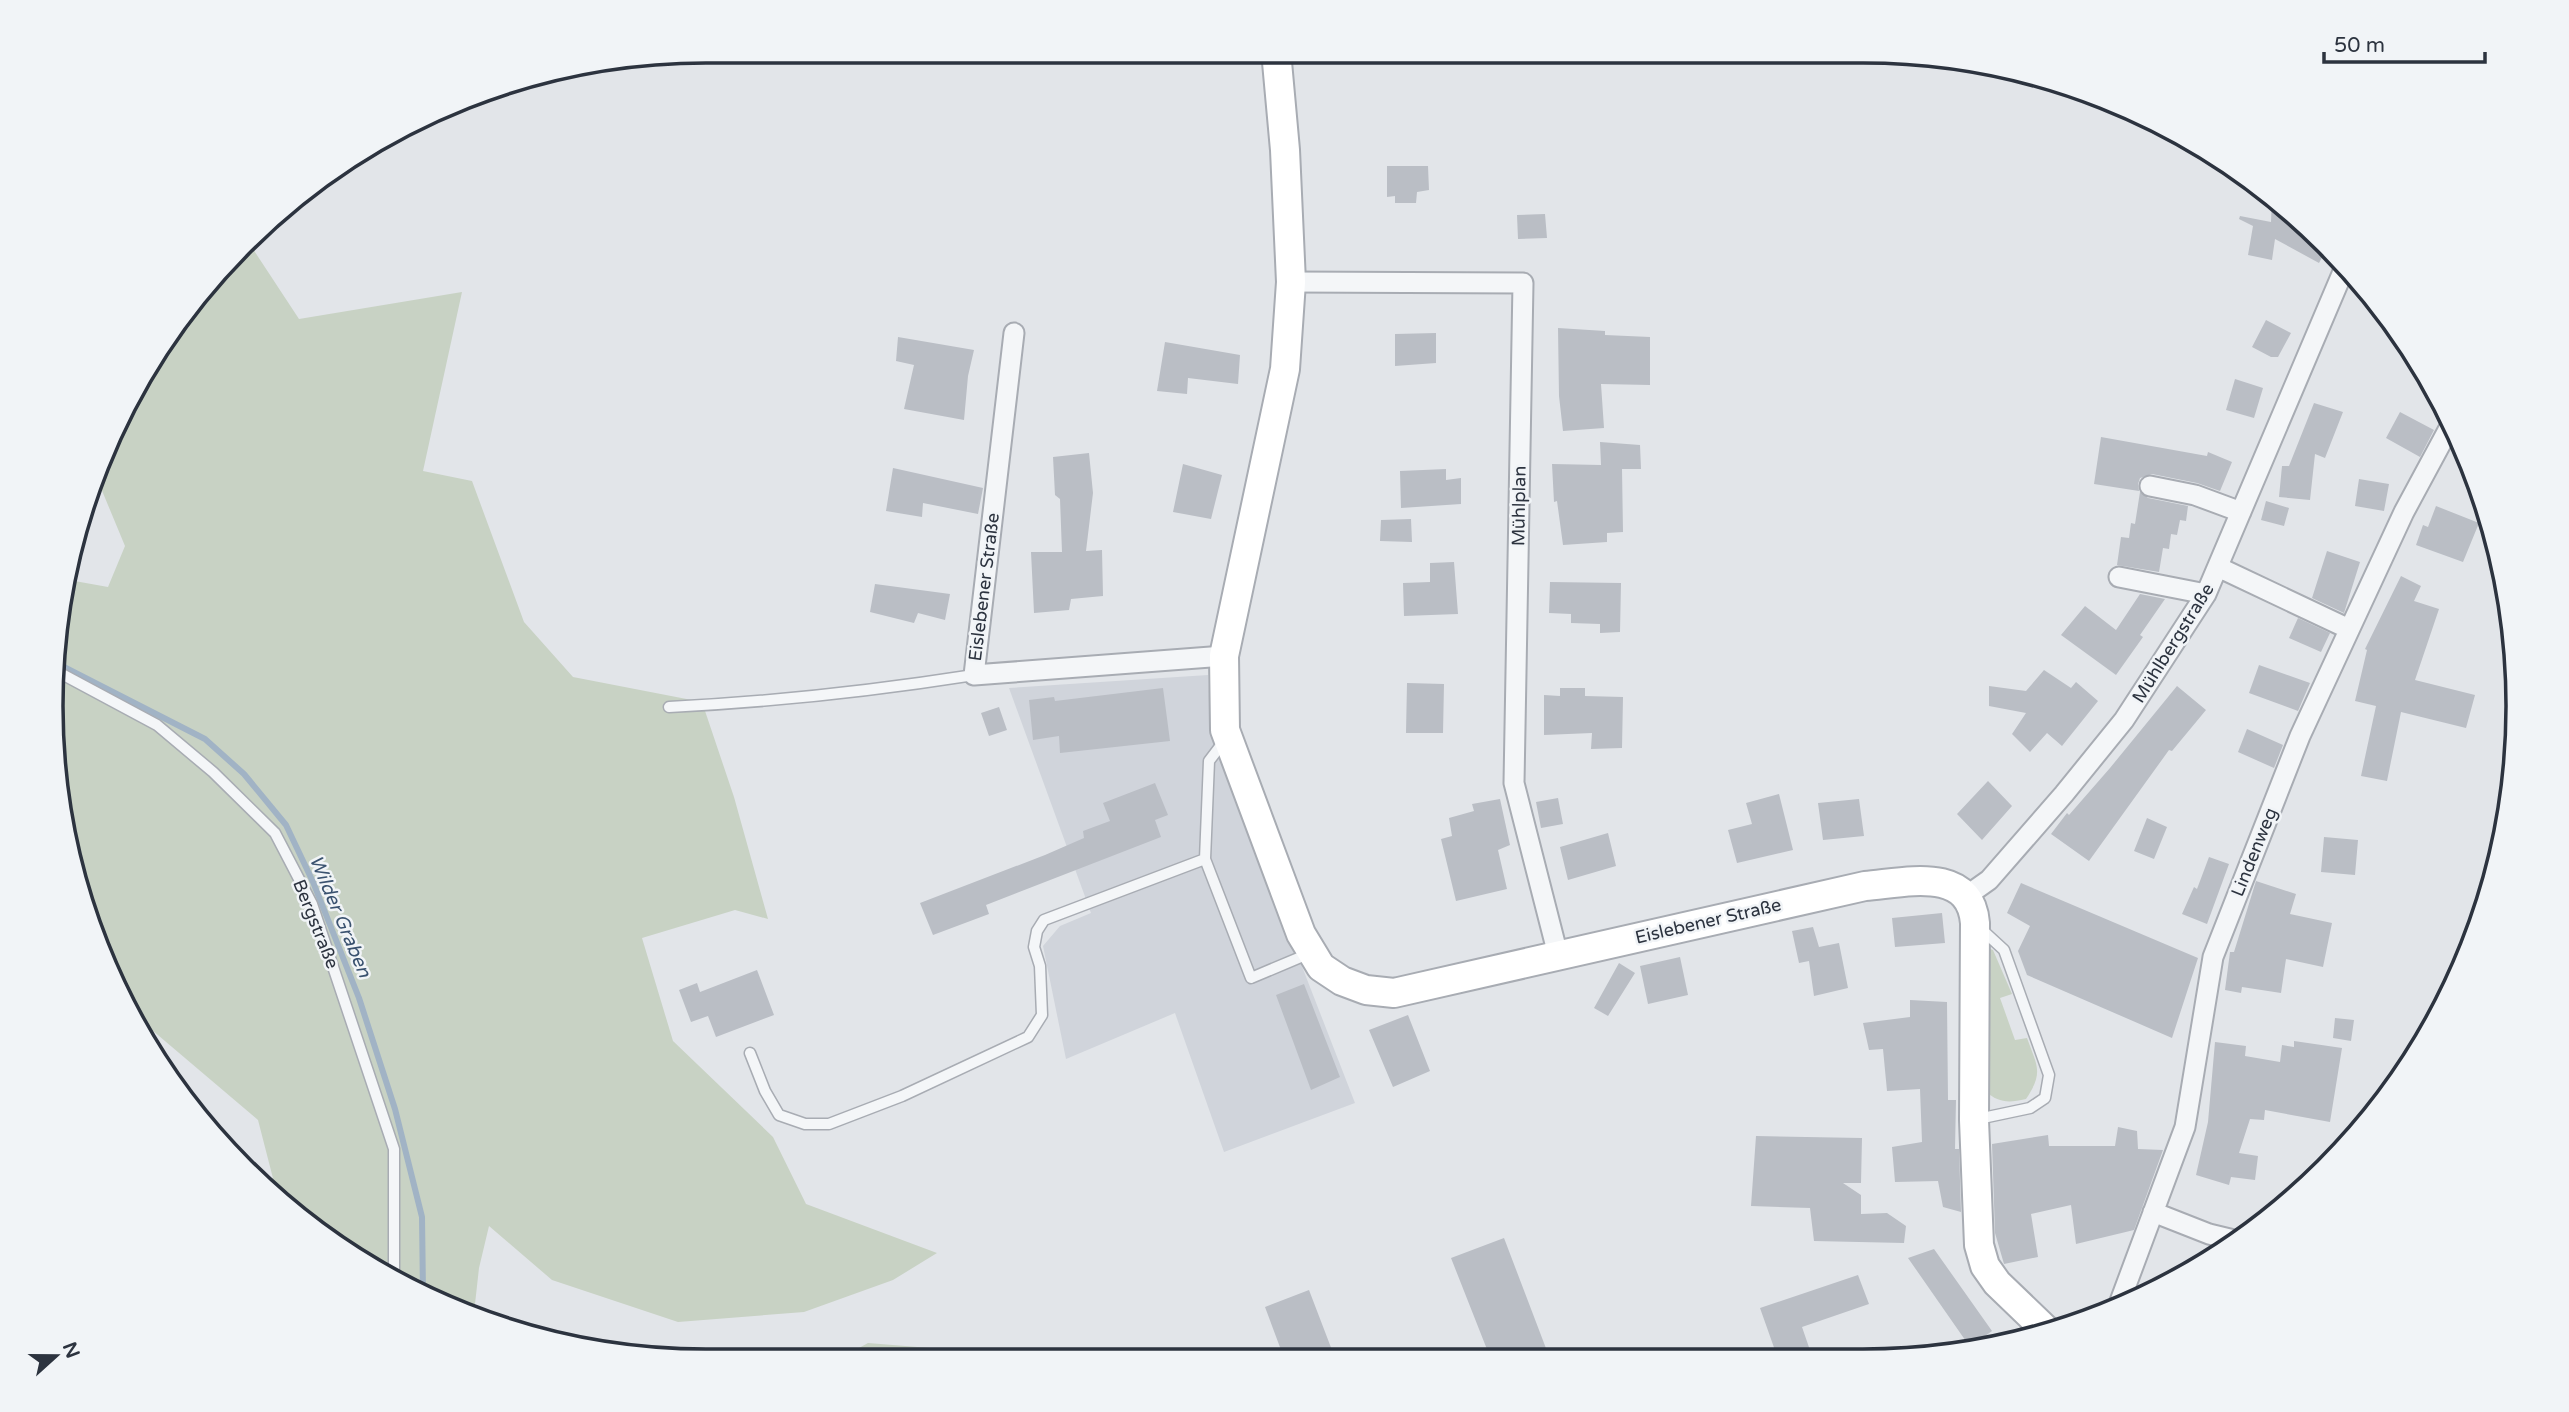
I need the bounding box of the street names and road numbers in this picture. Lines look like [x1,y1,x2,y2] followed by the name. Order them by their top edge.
[1507,466,1531,546] street label: Mühlplan
[964,512,1004,662] street label: Eislebener Straße
[2127,579,2219,707] street label: Mühlbergstraße
[2226,804,2282,900] street label: Lindenweg
[288,876,344,972] street label: Bergstraße
[1633,893,1783,949] street label: Eislebener Straße

